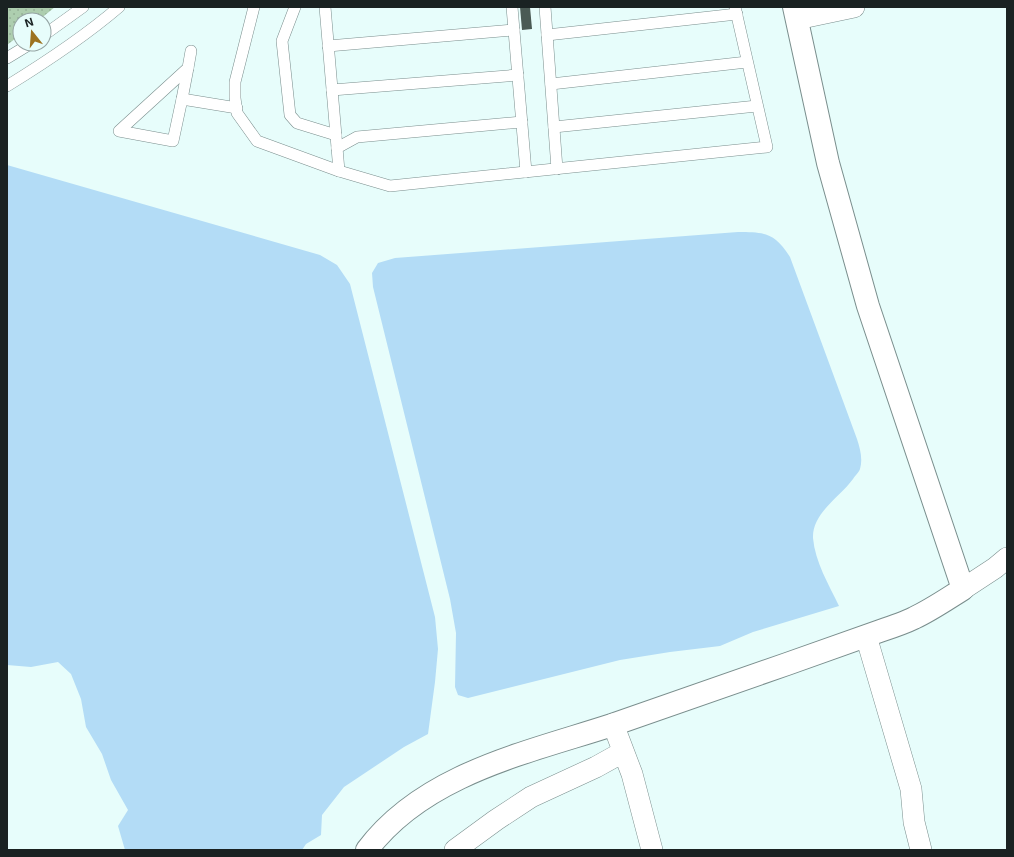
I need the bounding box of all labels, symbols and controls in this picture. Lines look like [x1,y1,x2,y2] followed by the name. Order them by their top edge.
[12,12,52,52] north arrow
[23,15,35,30] text: N

